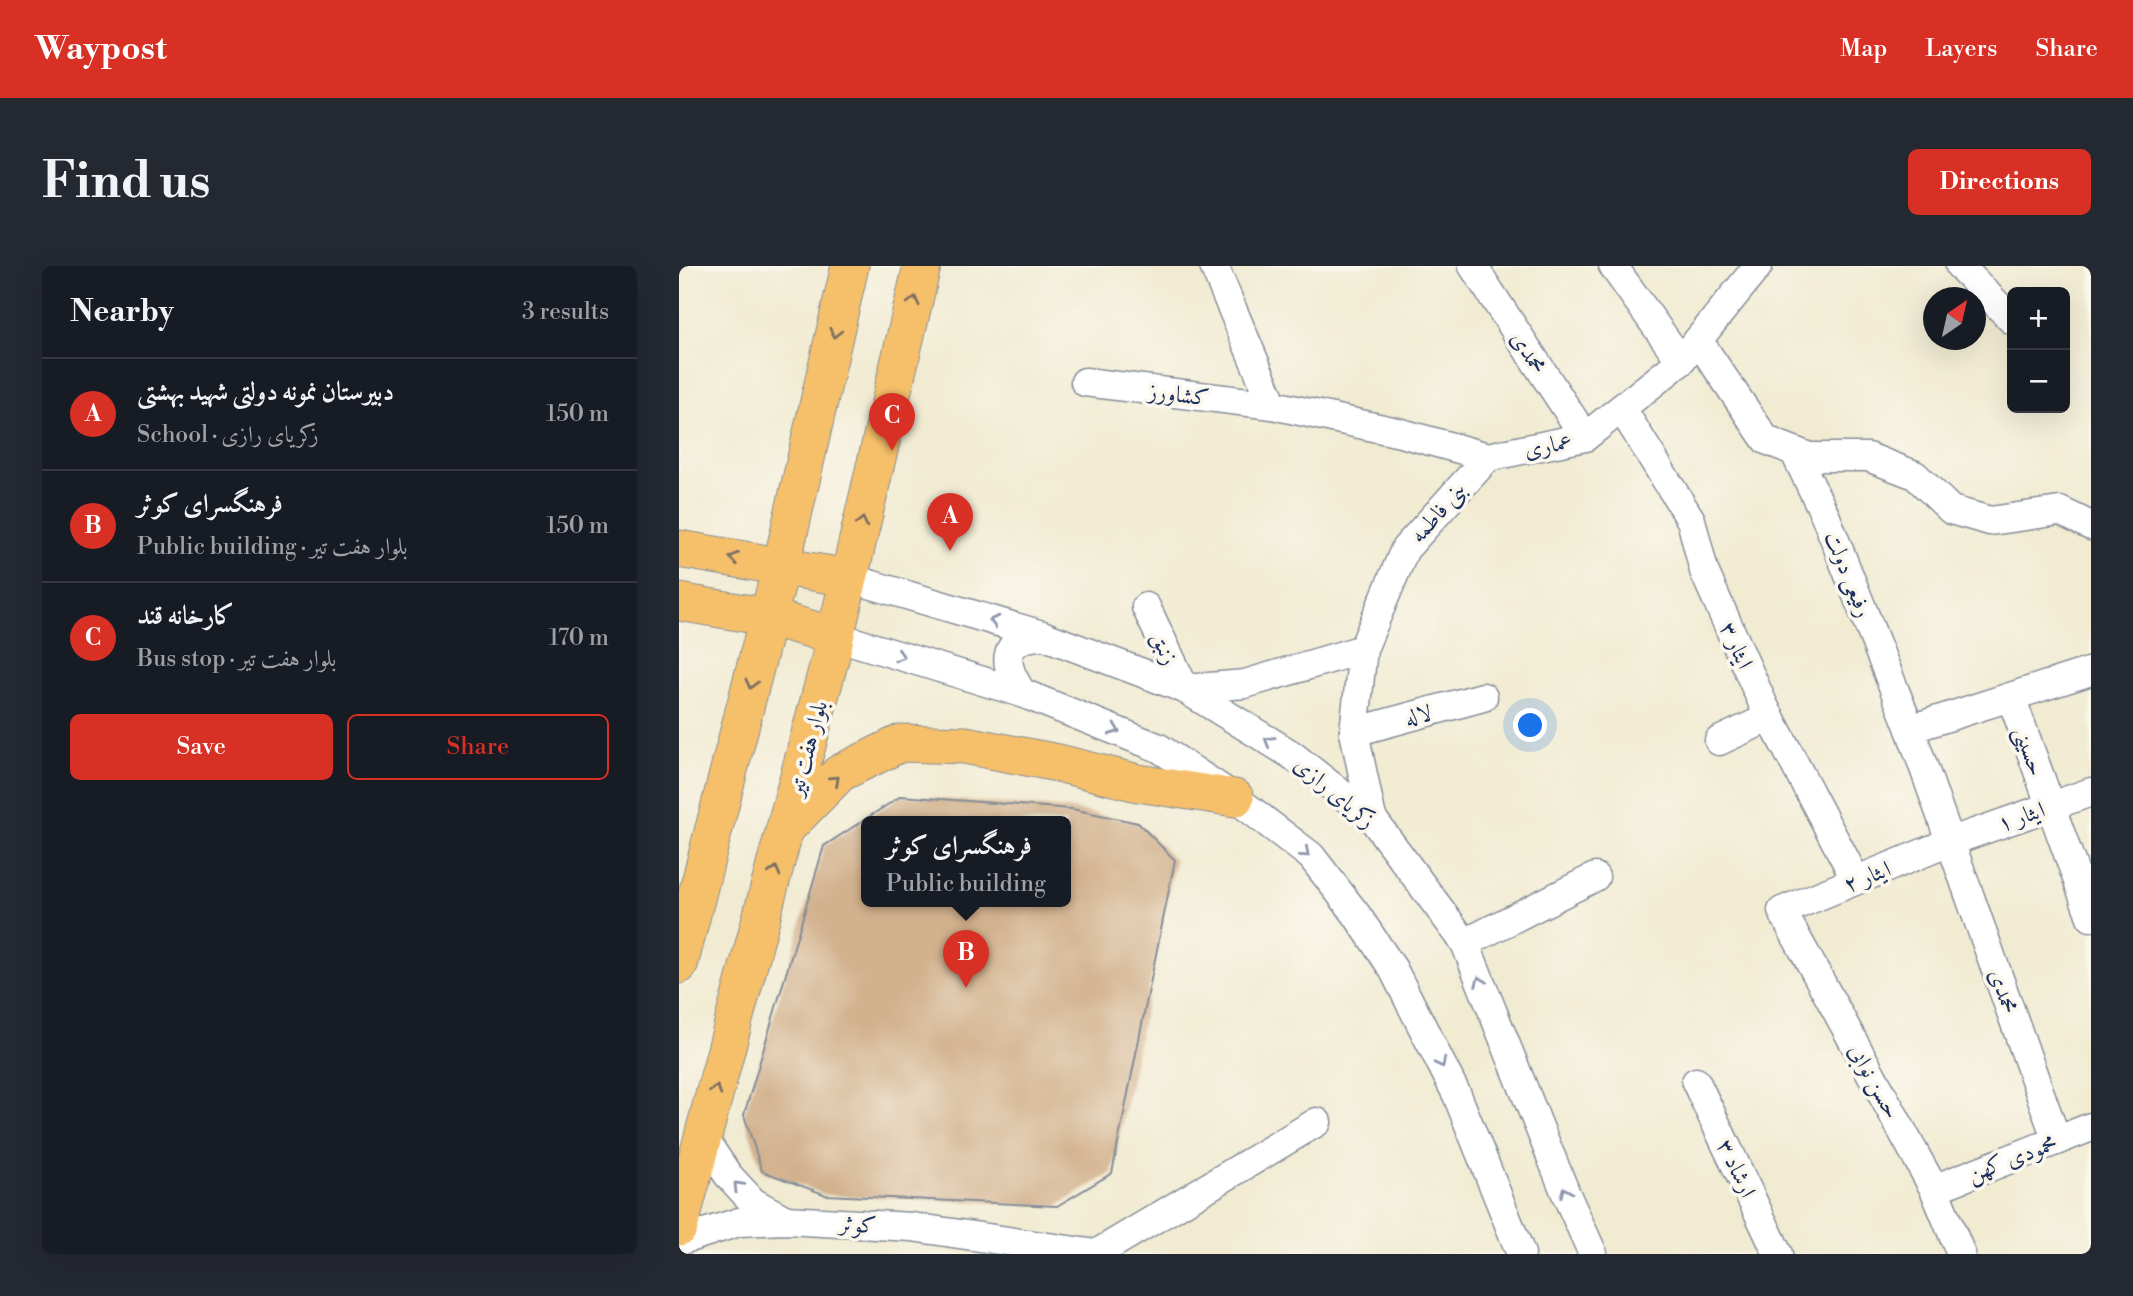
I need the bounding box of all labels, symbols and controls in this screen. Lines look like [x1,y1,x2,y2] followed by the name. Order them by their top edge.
[35,29,167,70] text: Waypost
[1840,34,1887,64] text: Map
[1925,34,1997,64] text: Layers
[2035,34,2098,64] text: Share
[1908,149,2091,215] button: Directions
[42,152,211,213] text: Find us
[1923,287,1986,350] north arrow
[2007,287,2070,413] map controls
[2007,287,2070,350] button: +
[70,293,174,331] text: Nearby
[906,295,920,307] one-way arrow
[522,298,609,326] text: 3 results
[828,326,843,338] one-way arrow
[1504,326,1552,379] street label: محمدی
[2007,350,2070,413] button: −
[137,376,394,408] text: دبیرستان نمونه دولتی شهید بهشتی
[1145,377,1211,413] street label: کشاورز
[869,393,915,451] pin: C
[85,400,101,428] text: A
[546,400,609,428] text: 150 m
[137,421,319,449] text: School · زکریای رازی
[1522,428,1575,464] street label: عماری
[1404,476,1473,549] street label: بنی فاطمه
[137,488,283,520] text: فرهنگسرای کوثر
[927,493,973,551] pin: A
[84,512,102,540] text: B
[546,512,609,540] text: 150 m
[854,516,869,528] one-way arrow
[1817,527,1878,622] street label: رفیعی دولت
[137,533,408,561] text: Public building · بلوار هفت تیر
[728,552,740,567] one-way arrow
[137,600,234,632] text: کارخانه قند
[989,614,1001,629] one-way arrow
[1713,618,1759,673] street label: ایثار ۳
[85,624,101,652] text: C
[549,624,609,652] text: 170 m
[1144,627,1184,669] street label: زنبق
[137,645,336,673] text: Bus stop · بلوار هفت تیر
[894,648,906,663] one-way arrow
[745,677,759,689] one-way arrow
[781,698,834,801] street label: بلوار هفت تیر
[1401,699,1435,733] street label: لاله
[1513,708,1547,742] your location
[70,714,333,780] button: Save
[347,714,609,780] button: Share
[1109,722,1121,736] one-way arrow
[2007,723,2051,780] street label: حسینی
[1263,736,1276,749] one-way arrow
[1288,751,1381,835] street label: زکریای رازی
[827,775,840,788] one-way arrow
[1994,796,2049,838] street label: ۱ ایثار
[861,816,1071,907] popup
[886,830,1032,862] text: فرهنگسرای کوثر
[1297,845,1310,857] one-way arrow
[1840,855,1895,899] street label: ایثار ۲
[767,865,781,877] one-way arrow
[886,870,1046,898] text: Public building
[943,930,989,988] pin: B
[1982,965,2024,1017] street label: محمدی
[1475,975,1489,987] one-way arrow
[1841,1039,1906,1124] street label: حسن نوابی
[1433,1056,1447,1068] one-way arrow
[707,1085,722,1097] one-way arrow
[1964,1129,2062,1190] street label: محمودی کهن
[1711,1135,1762,1202] street label: ارشاد ۳
[734,1181,747,1194] one-way arrow
[1559,1187,1573,1199] one-way arrow
[837,1210,877,1240] street label: کوثر

